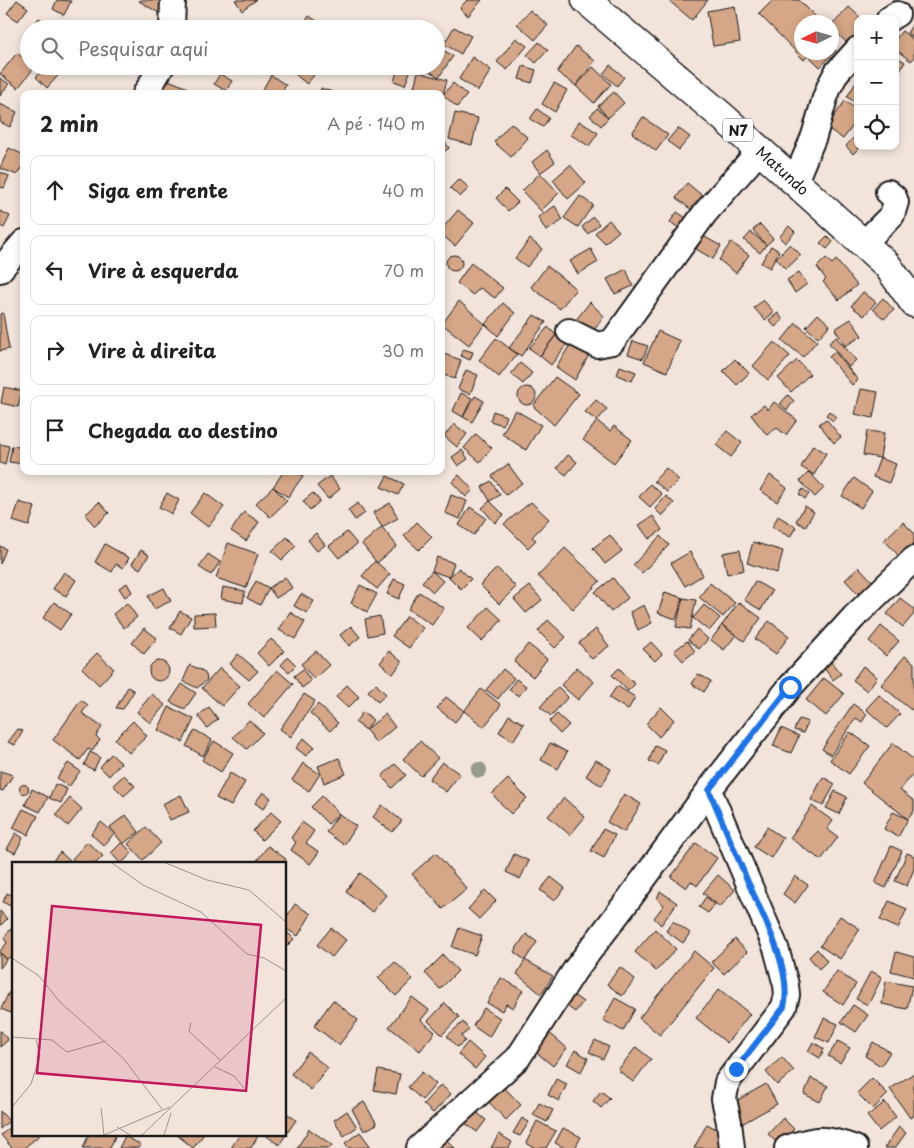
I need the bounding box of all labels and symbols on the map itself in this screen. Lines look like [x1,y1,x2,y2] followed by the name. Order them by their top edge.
[794,15,839,60] north arrow
[723,118,753,142] road number: N7
[751,140,815,200] street label: Matundo
[779,676,802,699] route start
[12,862,286,1136] inset map
[725,1058,748,1081] route end

